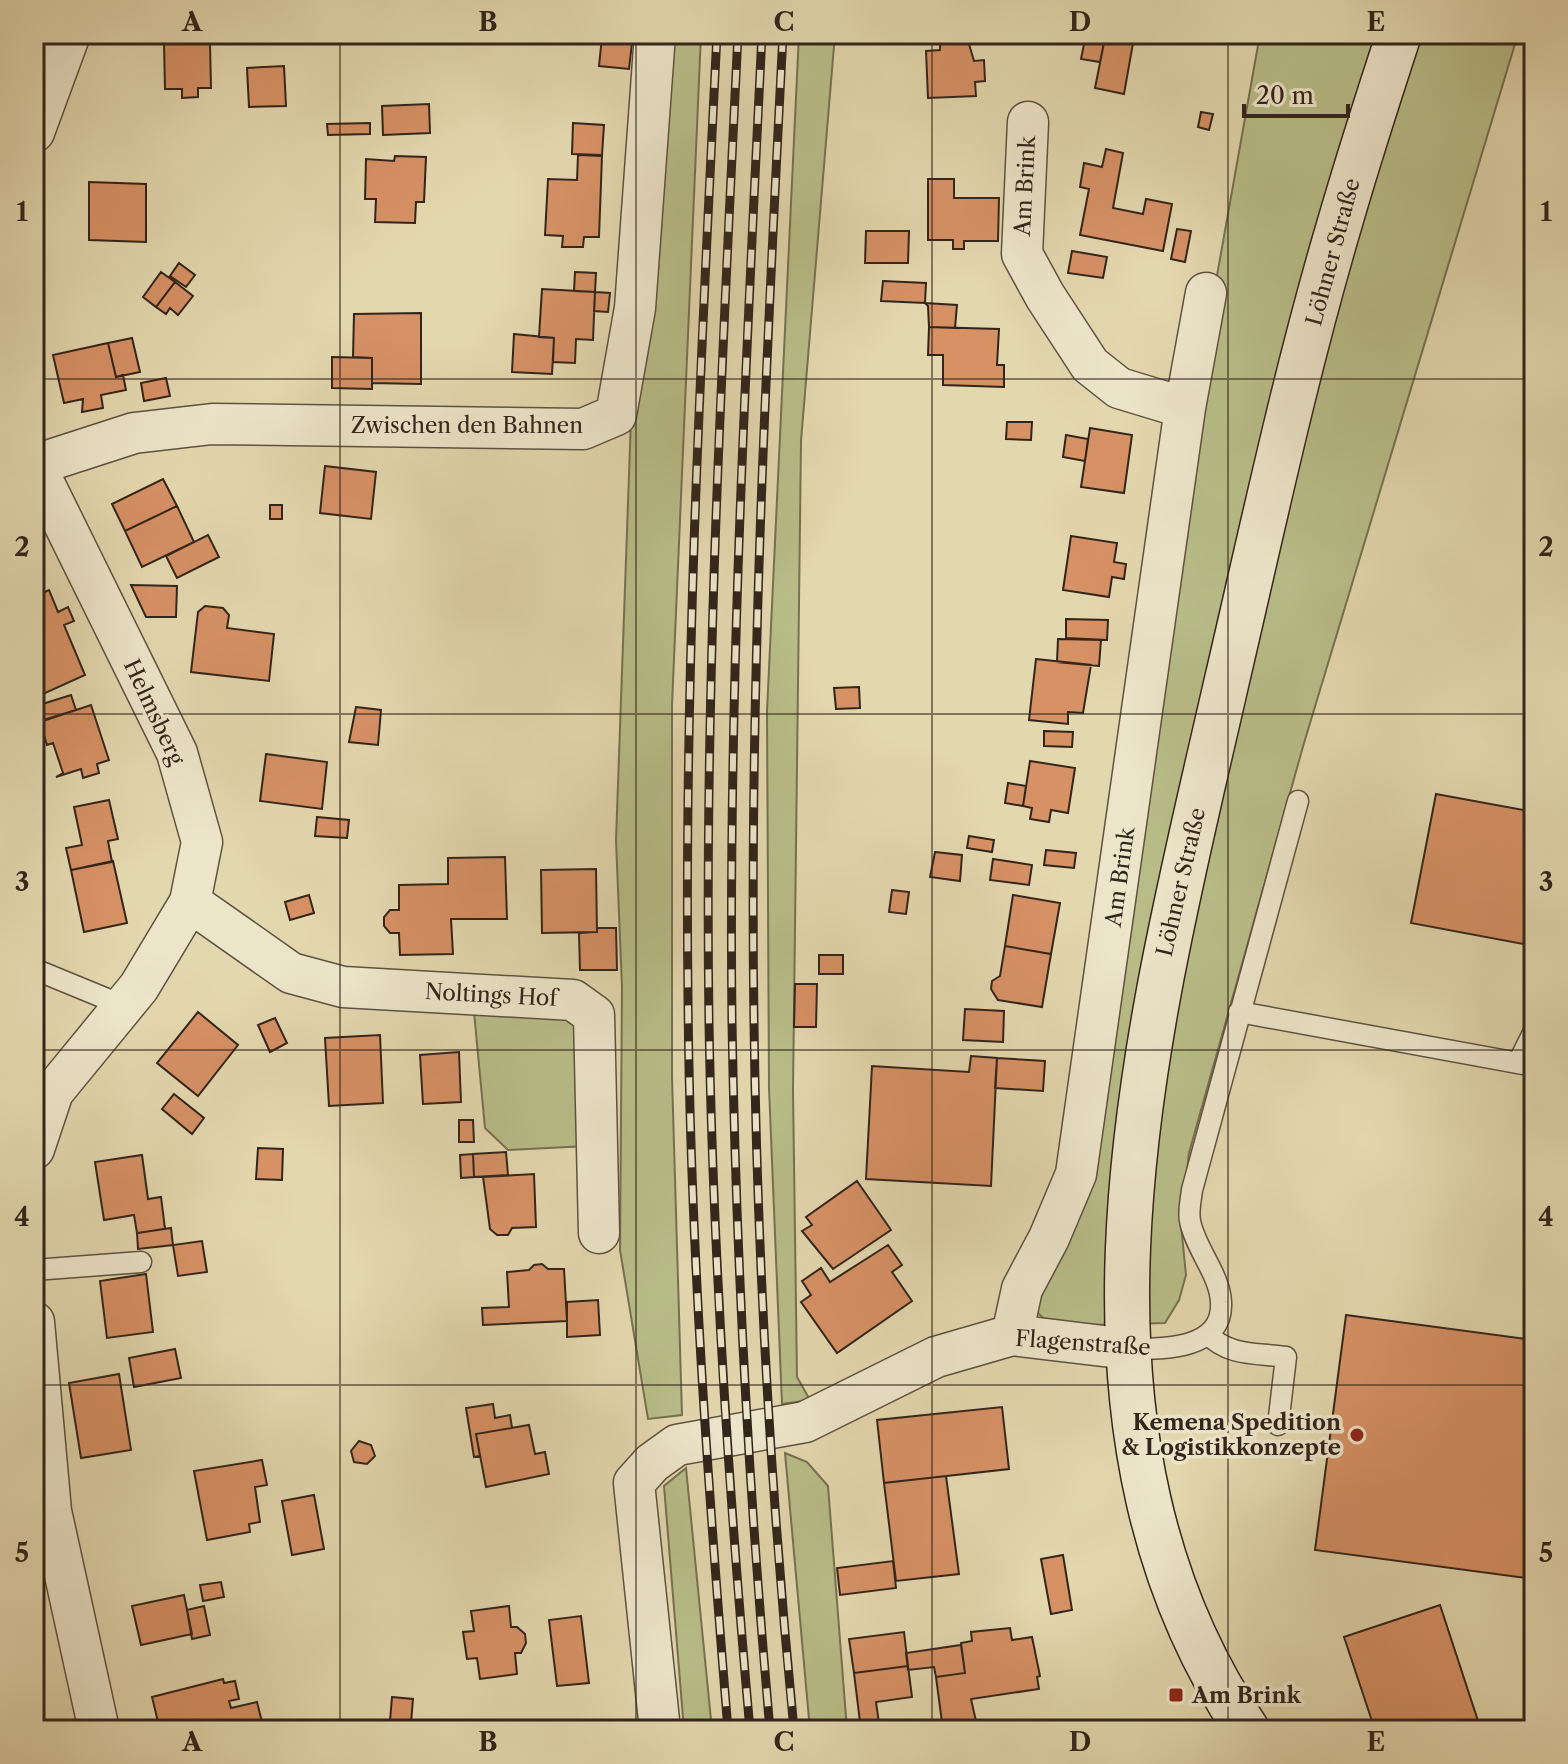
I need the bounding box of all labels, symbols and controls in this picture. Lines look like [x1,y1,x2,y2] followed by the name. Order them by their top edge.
[181,6,203,38] text: A
[478,6,498,38] text: B
[774,6,794,38] text: C
[1069,6,1091,38] text: D
[1367,6,1385,38] text: E
[1244,68,1348,118] scale bar
[1256,81,1314,110] text: 20 m
[1009,134,1041,238] street label: Am Brink
[1300,175,1366,329] street label: Löhner Straße
[16,196,28,228] text: 1
[1540,196,1552,228] text: 1
[351,412,583,439] street label: Zwischen den Bahnen
[14,531,30,563] text: 2
[1538,531,1554,563] text: 2
[118,655,190,770] street label: Helmsberg
[1151,805,1211,959] street label: Löhner Straße
[1100,824,1141,930] street label: Am Brink
[15,866,29,898] text: 3
[1539,866,1553,898] text: 3
[424,978,561,1012] street label: Noltings Hof
[14,1201,30,1233] text: 4
[1538,1201,1554,1233] text: 4
[1014,1325,1152,1361] street label: Flagenstraße
[1121,1409,1341,1461] place label: Kemena Spedition & Logistikkonzepte
[1348,1426,1366,1444] marker: Kemena Spedition & Logistikkonzepte
[15,1537,29,1569] text: 5
[1539,1537,1553,1569] text: 5
[1191,1682,1301,1709] place label: Am Brink
[1167,1686,1185,1704] marker: Am Brink
[181,1726,203,1758] text: A
[478,1726,498,1758] text: B
[774,1726,794,1758] text: C
[1069,1726,1091,1758] text: D
[1367,1726,1385,1758] text: E

